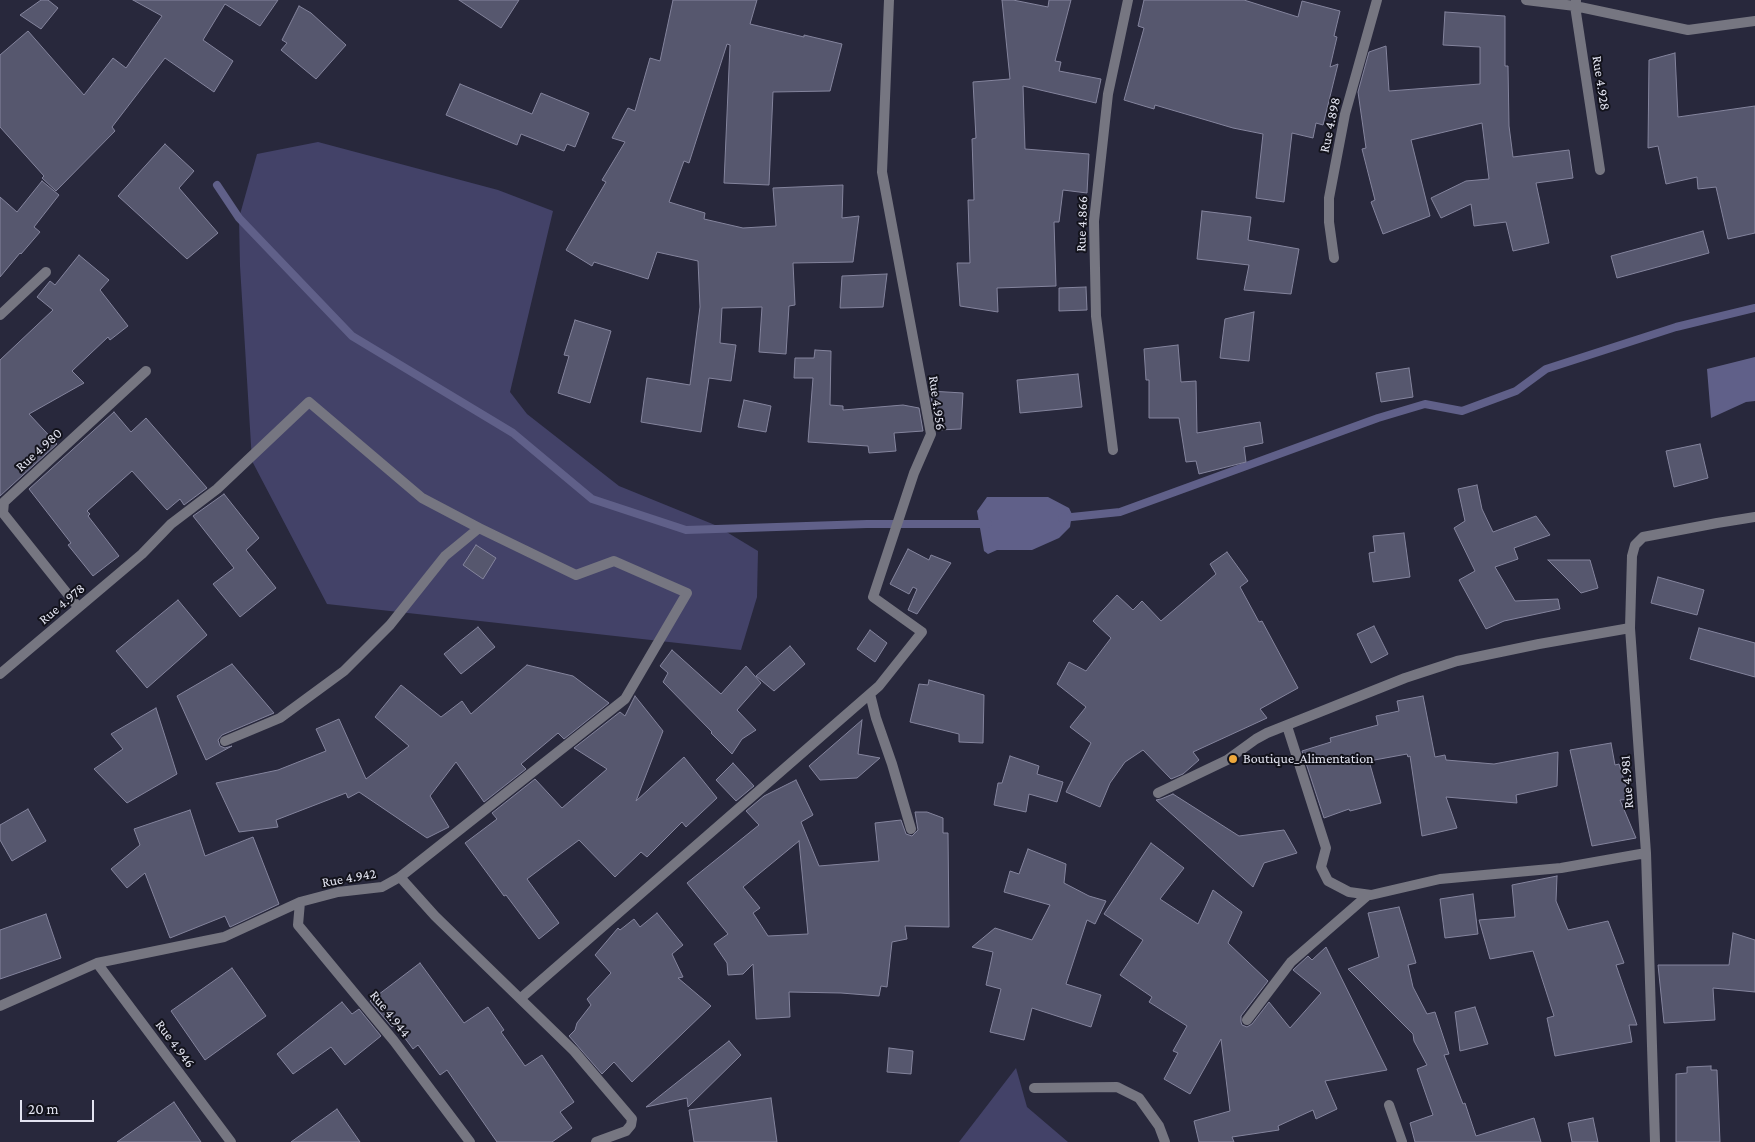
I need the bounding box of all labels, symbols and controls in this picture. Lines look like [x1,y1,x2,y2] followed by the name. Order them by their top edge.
[1588,54,1614,112] street label: Rue 4.928
[1316,96,1344,154] street label: Rue 4.898
[1073,196,1091,252] street label: Rue 4.866
[925,375,949,431] street label: Rue 4.956
[12,425,66,475] street label: Rue 4.980
[36,580,88,628] street label: Rue 4.978
[1243,751,1374,767] place label: Boutique_Alimentation
[1227,753,1239,765] marker: Boutique_Alimentation
[1617,755,1637,809] street label: Rue 4.981
[321,865,377,891] street label: Rue 4.942
[366,987,414,1041] street label: Rue 4.944
[152,1017,198,1071] street label: Rue 4.946
[22,1090,96,1122] scale bar
[28,1101,59,1117] text: 20 m

